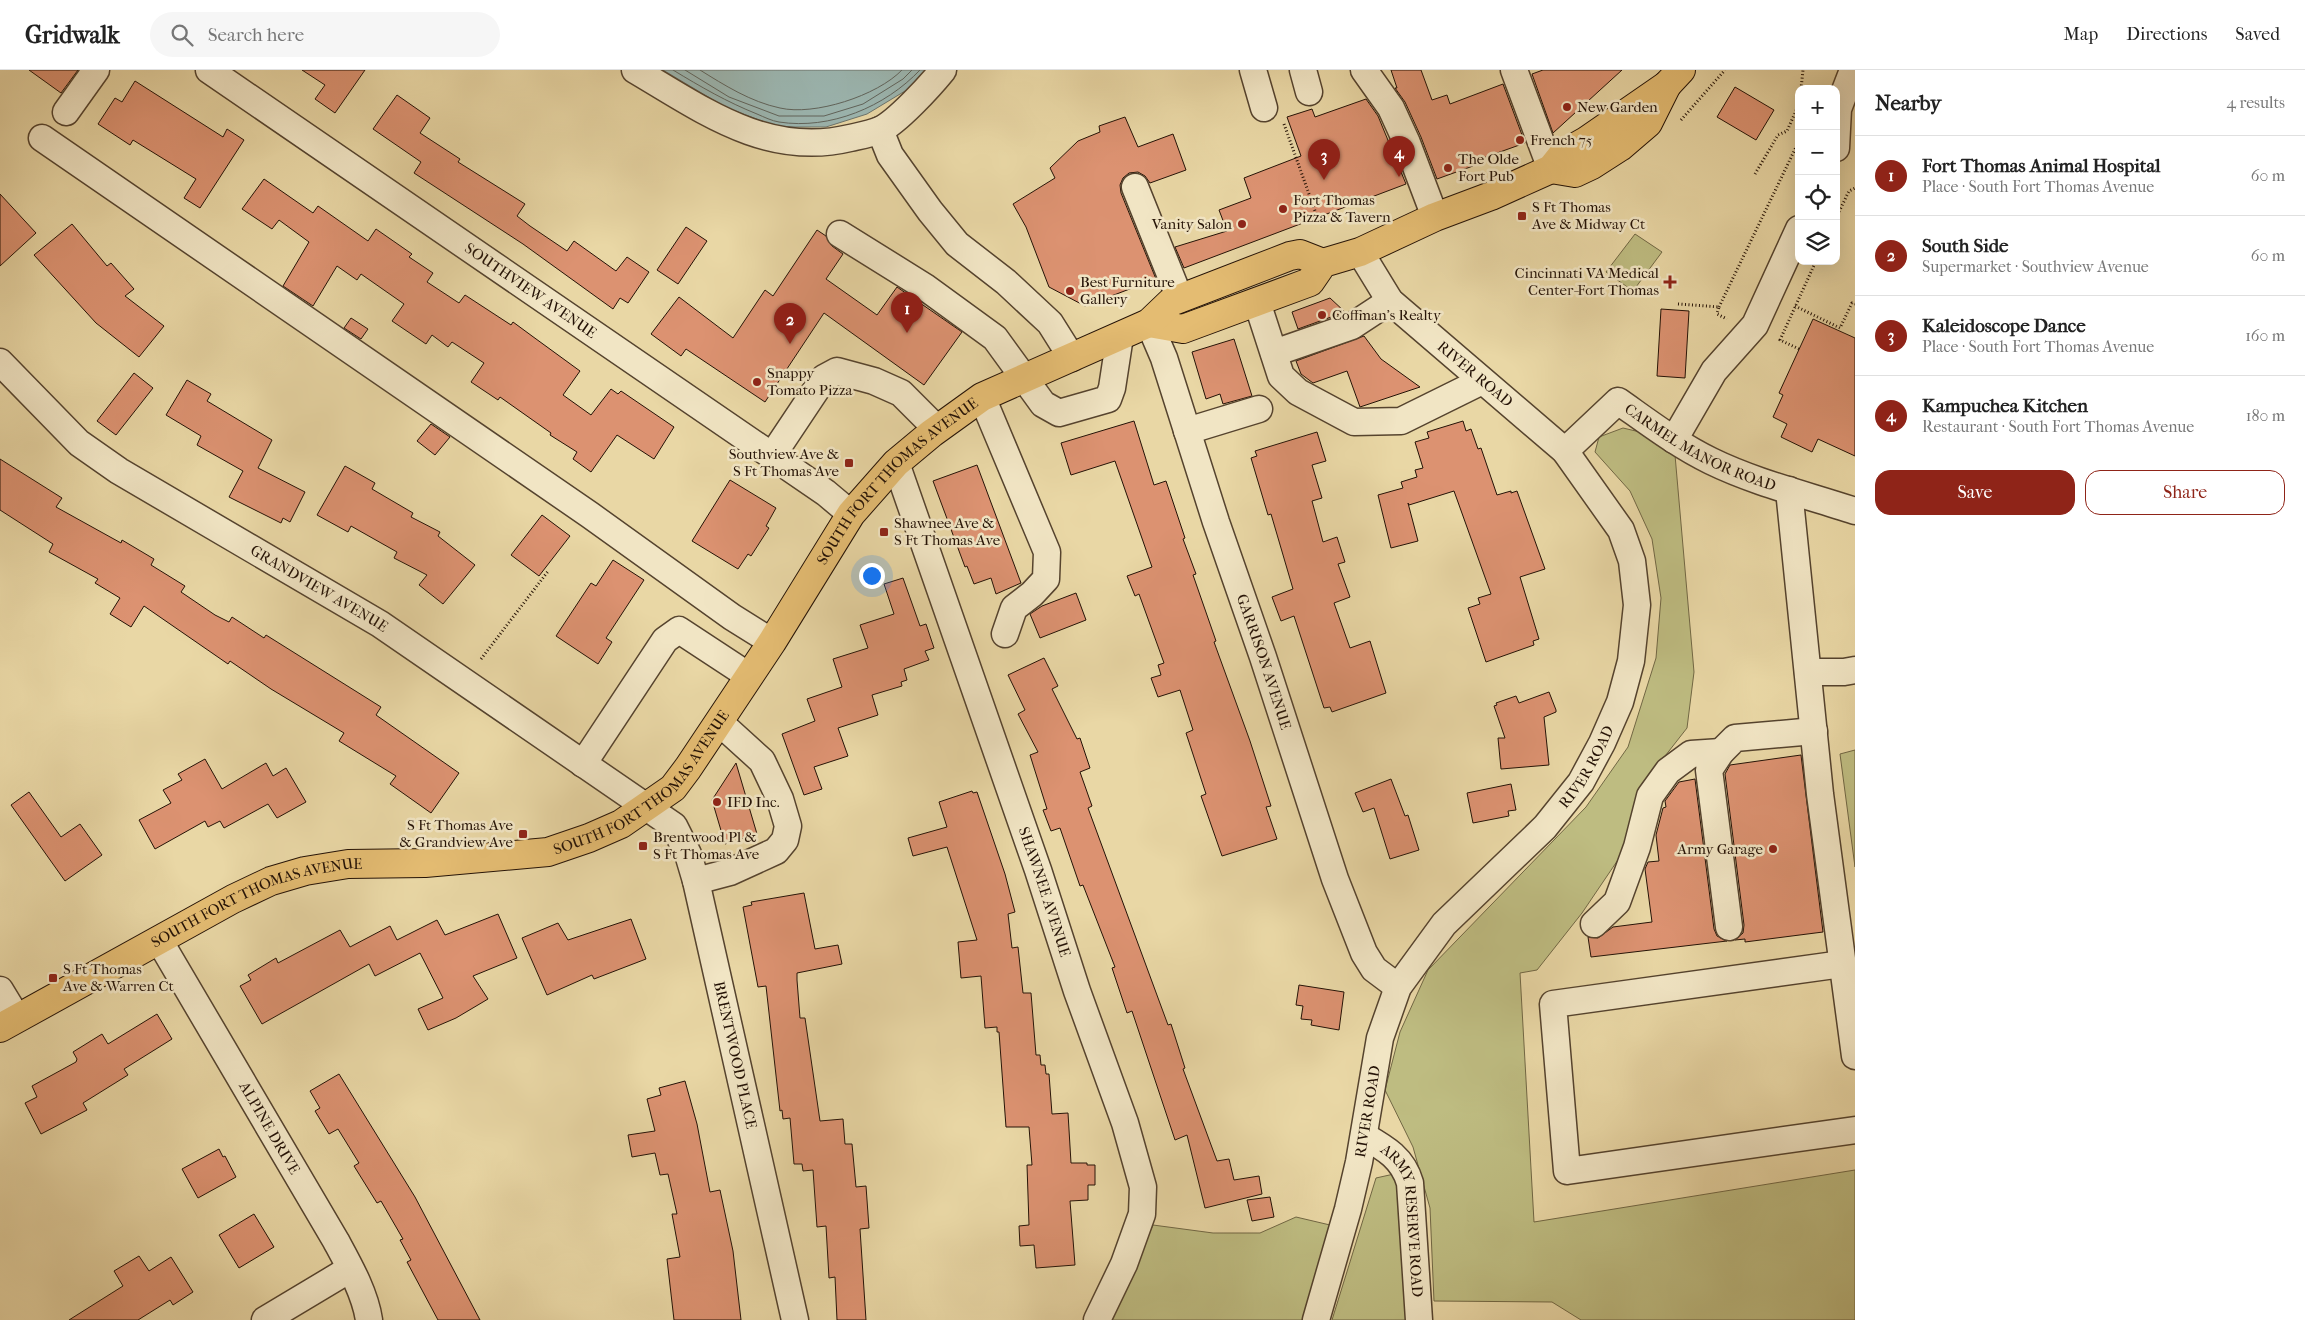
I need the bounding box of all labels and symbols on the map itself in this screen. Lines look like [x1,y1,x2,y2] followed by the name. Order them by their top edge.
[1577,98,1658,116] place label: New Garden
[1561,101,1573,113] marker: New Garden
[1530,131,1592,149] place label: French 75
[1514,134,1526,146] marker: French 75
[1383,136,1415,177] pin: 4
[1308,139,1340,180] pin: 3
[1458,150,1520,185] place label: The Olde Fort Pub
[1442,162,1454,174] marker: The Olde Fort Pub
[1293,191,1391,226] place label: Fort Thomas Pizza & Tavern
[1531,198,1646,233] place label: S Ft Thomas Ave & Midway Ct
[1277,203,1289,215] marker: Fort Thomas Pizza & Tavern
[1516,210,1528,222] marker: S Ft Thomas Ave & Midway Ct
[1151,215,1232,233] place label: Vanity Salon
[1236,218,1248,230] marker: Vanity Salon
[461,239,600,342] street label: SOUTHVIEW AVENUE
[1515,264,1659,299] place label: Cincinnati VA Medical Center-Fort Thomas
[1080,273,1175,308] place label: Best Furniture Gallery
[1663,275,1677,289] marker: Cincinnati VA Medical Center-Fort Thomas
[1064,285,1076,297] marker: Best Furniture Gallery
[891,292,923,333] pin: 1
[774,303,806,344] pin: 2
[1332,306,1442,324] place label: Coffman's Realty
[1316,309,1328,321] marker: Coffman's Realty
[1434,337,1516,411] street label: RIVER ROAD
[767,364,854,399] place label: Snappy Tomato Pizza
[751,376,763,388] marker: Snappy Tomato Pizza
[813,394,982,568] street label: SOUTH FORT THOMAS AVENUE
[1621,400,1778,495] street label: CARMEL MANOR ROAD
[729,445,840,480] place label: Southview Ave & S Ft Thomas Ave
[843,457,855,469] marker: Southview Ave & S Ft Thomas Ave
[894,514,1001,549] place label: Shawnee Ave & S Ft Thomas Ave
[878,526,890,538] marker: Shawnee Ave & S Ft Thomas Ave
[247,541,391,636] street label: GRANDVIEW AVENUE
[859,563,885,589] your location
[1233,592,1295,732] street label: GARRISON AVENUE
[551,707,733,858] street label: SOUTH FORT THOMAS AVENUE
[1555,723,1617,812] street label: RIVER ROAD
[727,793,780,811] place label: IFD Inc.
[711,796,723,808] marker: IFD Inc.
[399,816,514,851] place label: S Ft Thomas Ave & Grandview Ave
[1015,824,1074,959] street label: SHAWNEE AVENUE
[517,828,529,840] marker: S Ft Thomas Ave & Grandview Ave
[653,828,760,863] place label: Brentwood Pl & S Ft Thomas Ave
[637,840,649,852] marker: Brentwood Pl & S Ft Thomas Ave
[1676,840,1764,858] place label: Army Garage
[1767,843,1779,855] marker: Army Garage
[148,854,363,951] street label: SOUTH FORT THOMAS AVENUE
[62,960,175,995] place label: S Ft Thomas Ave & Warren Ct
[47,972,59,984] marker: S Ft Thomas Ave & Warren Ct
[710,979,761,1131] street label: BRENTWOOD PLACE
[1351,1064,1384,1159] street label: RIVER ROAD
[235,1078,304,1177] street label: ALPINE DRIVE
[1377,1139,1426,1298] street label: ARMY RESERVE ROAD

